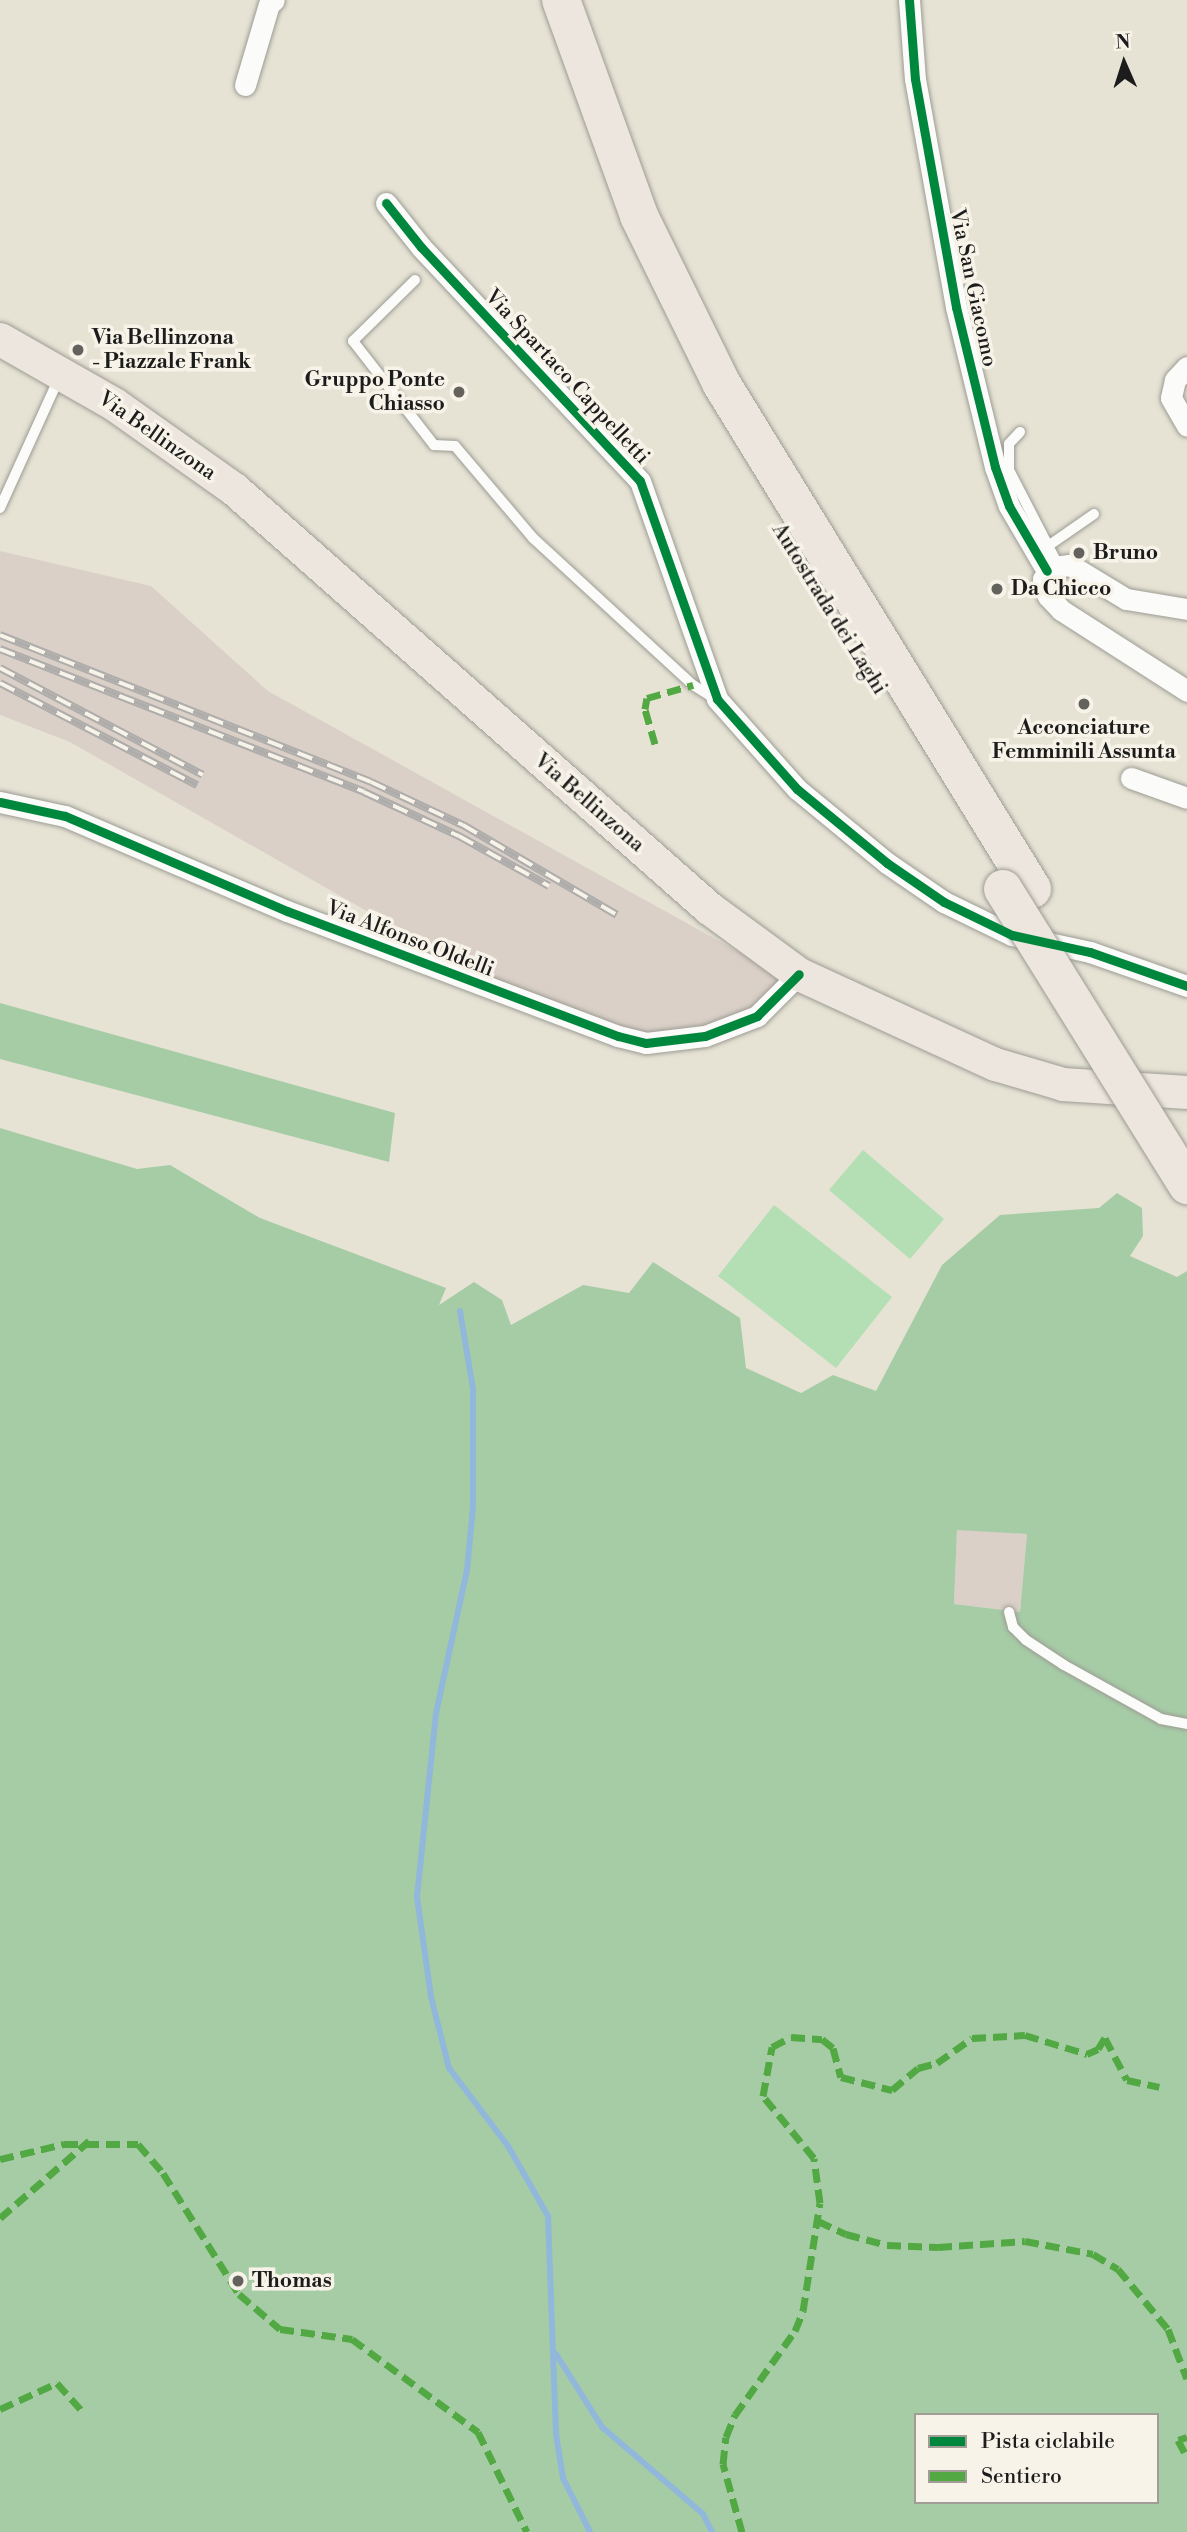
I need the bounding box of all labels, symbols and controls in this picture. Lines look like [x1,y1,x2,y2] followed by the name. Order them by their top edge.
[1089,28,1159,98] north arrow
[1115,30,1131,54] text: N
[944,207,1002,369] street label: Via San Giacomo
[479,284,655,470] street label: Via Spartaco Cappelletti
[92,325,251,375] place label: Via Bellinzona - Piazzale Frank
[70,342,86,358] marker: Via Bellinzona - Piazzale Frank
[305,367,445,417] place label: Gruppo Ponte Chiasso
[451,384,467,400] marker: Gruppo Ponte Chiasso
[93,386,221,486] street label: Via Bellinzona
[766,519,892,699] street label: Autostrada dei Laghi
[1093,540,1158,566] place label: Bruno
[1071,545,1087,561] marker: Bruno
[1011,576,1111,602] place label: Da Chicco
[989,581,1005,597] marker: Da Chicco
[1076,696,1092,712] marker: Acconciature Femminili Assunta
[992,715,1176,765] place label: Acconciature Femminili Assunta
[529,748,649,858] street label: Via Bellinzona
[323,895,497,983] street label: Via Alfonso Oldelli
[252,2268,332,2294] place label: Thomas
[230,2273,246,2289] marker: Thomas
[914,2413,1159,2504] legend
[981,2429,1115,2455] text: Pista ciclabile
[981,2464,1062,2490] text: Sentiero

